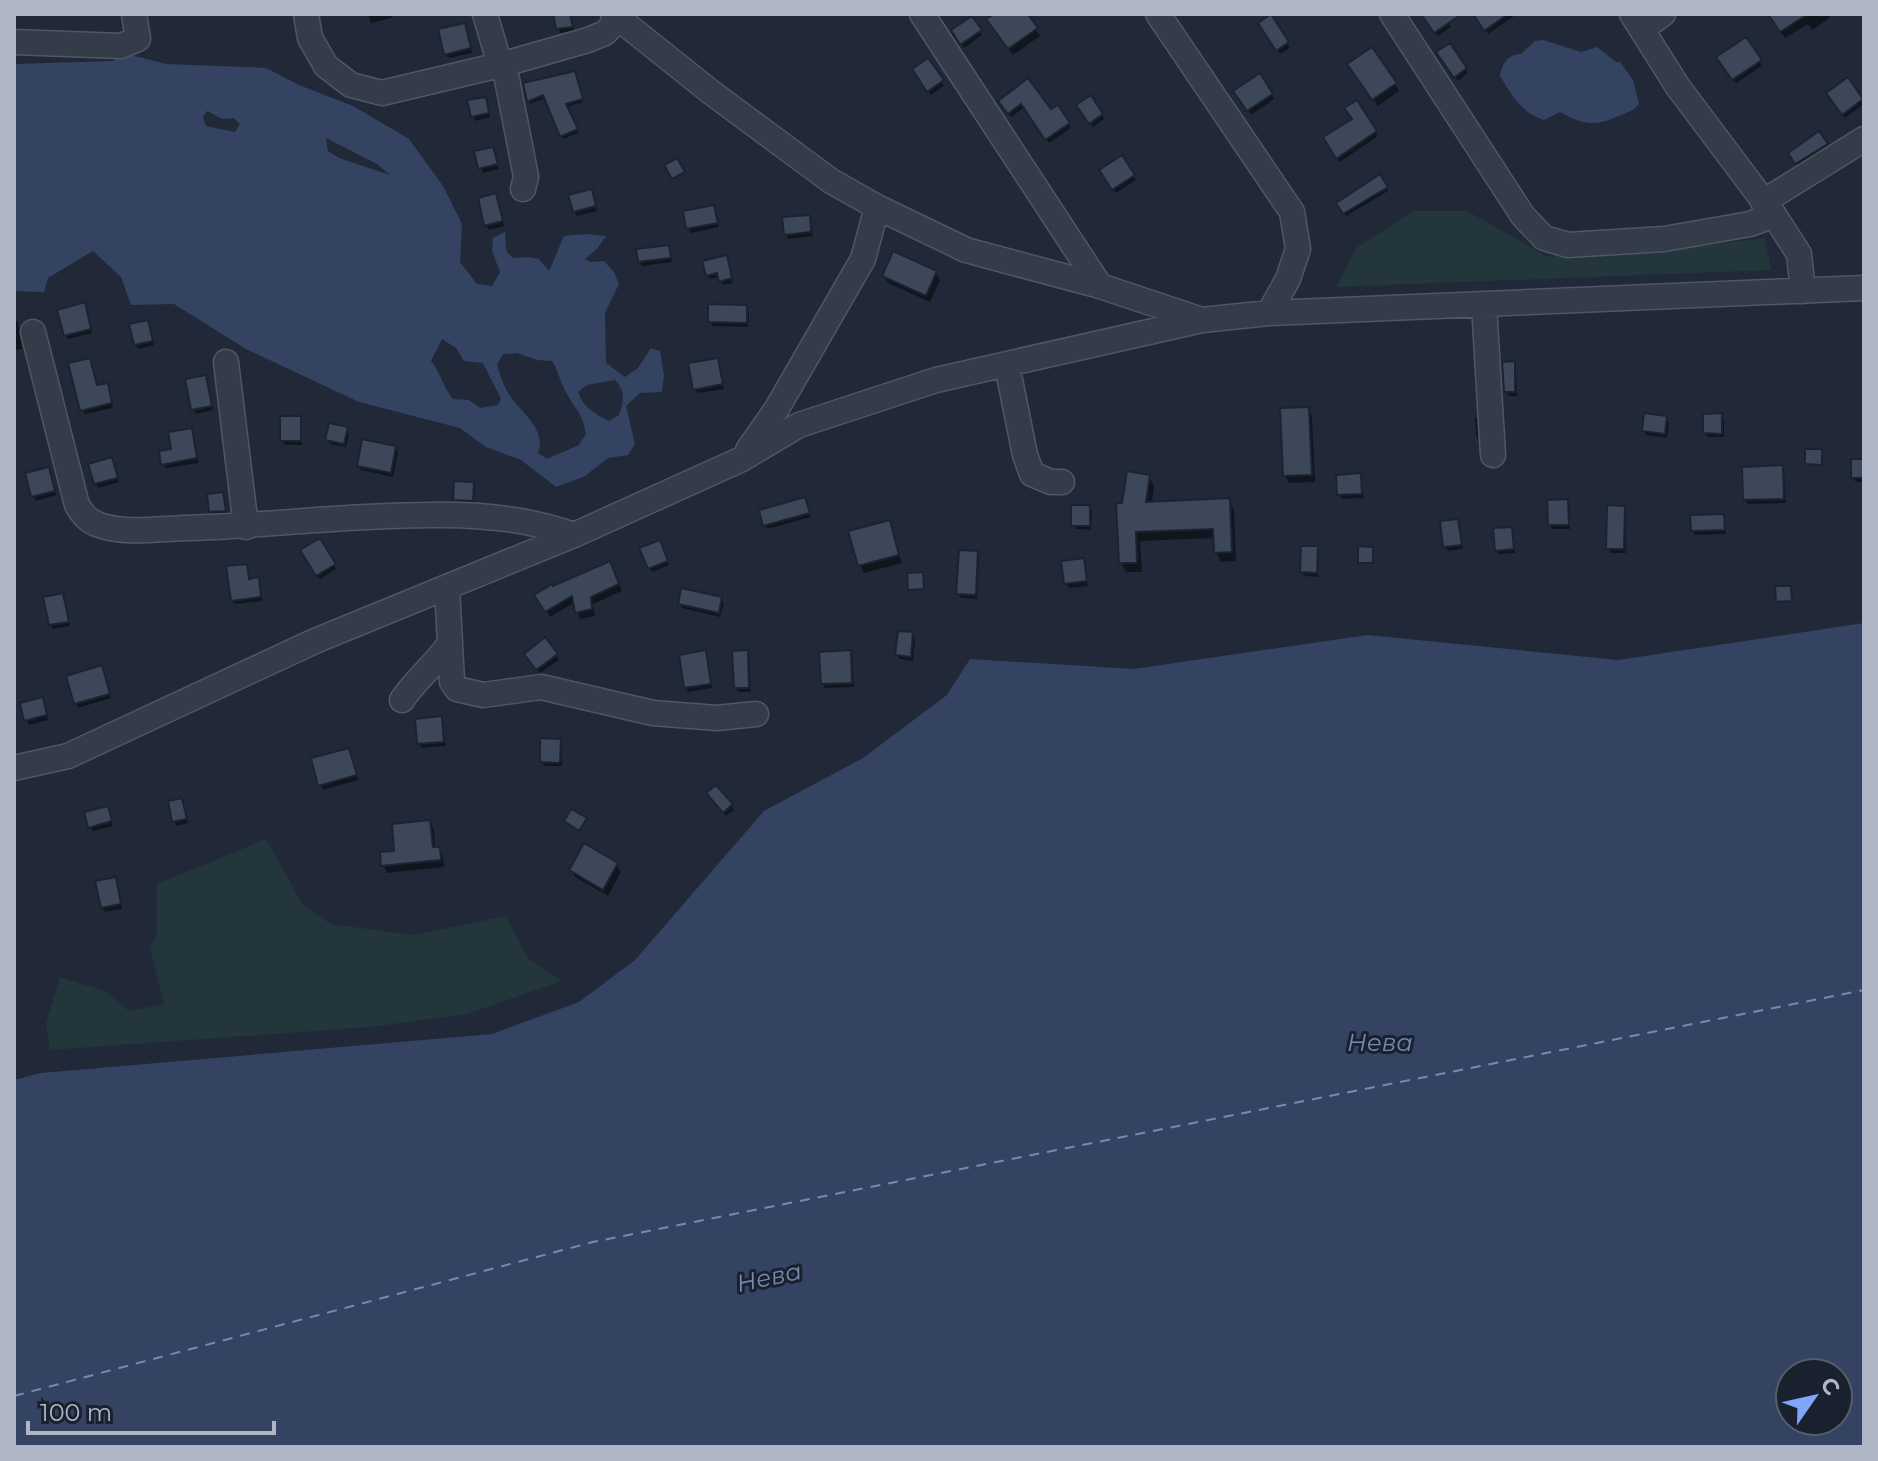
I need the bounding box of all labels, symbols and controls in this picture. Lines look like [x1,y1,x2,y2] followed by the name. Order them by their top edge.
[1347,1028,1413,1057] water label: Нева
[734,1256,804,1298] water label: Нева
[1774,1357,1854,1437] north arrow
[1815,1372,1846,1400] text: С
[28,1385,274,1435] scale bar
[40,1398,112,1427] text: 100 m

